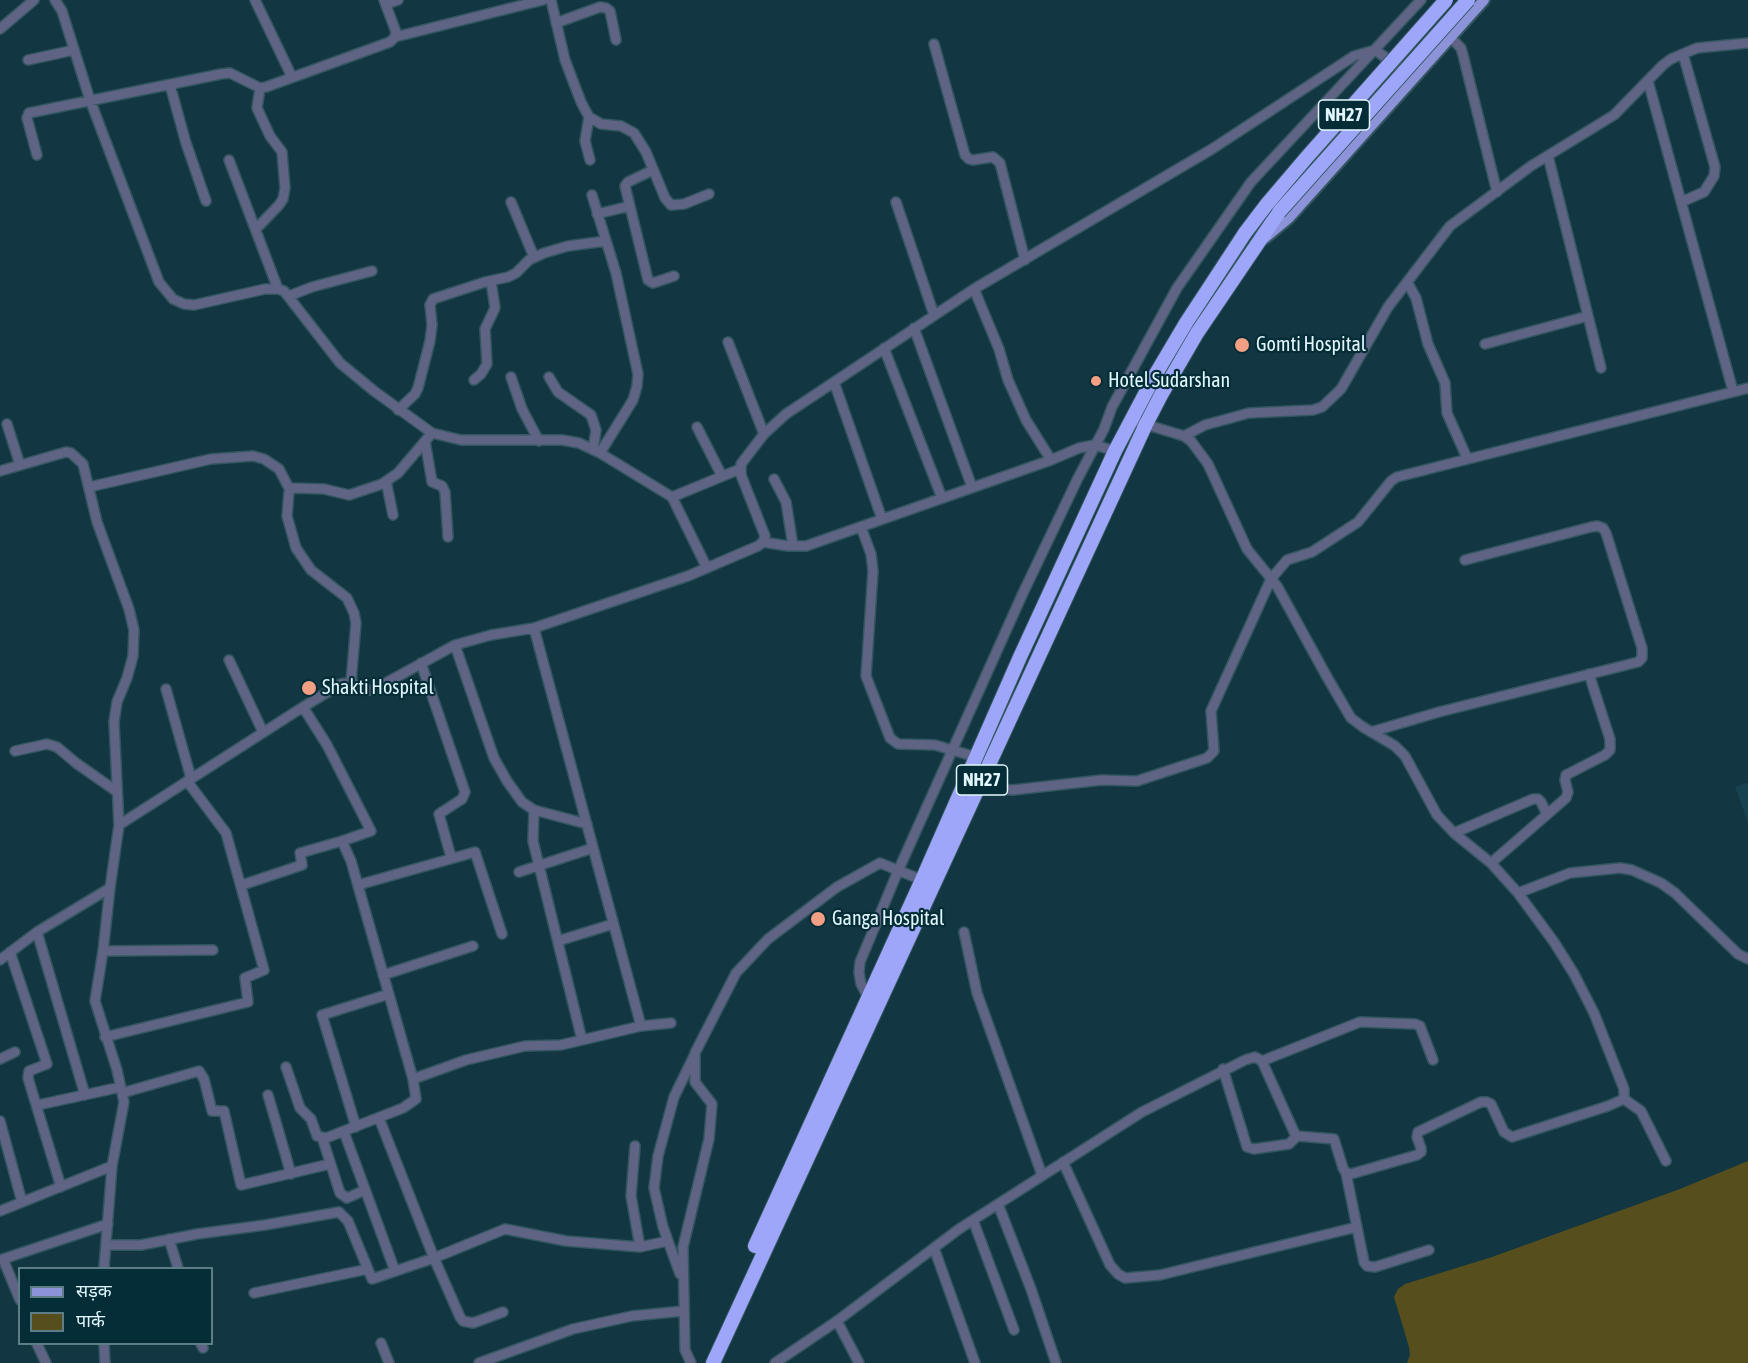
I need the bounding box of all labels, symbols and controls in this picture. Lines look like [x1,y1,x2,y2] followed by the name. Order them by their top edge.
[1318,100,1370,130] road number: NH27
[1256,333,1366,357] place label: Gomti Hospital
[1233,336,1251,354] marker: Gomti Hospital
[1108,369,1230,393] place label: Hotel Sudarshan
[1089,374,1103,388] marker: Hotel Sudarshan
[322,676,434,700] place label: Shakti Hospital
[300,679,318,697] marker: Shakti Hospital
[956,765,1008,795] road number: NH27
[832,907,944,931] place label: Ganga Hospital
[809,910,827,928] marker: Ganga Hospital
[18,1267,213,1345] legend
[76,1280,112,1301] text: सड़क
[76,1310,105,1331] text: पार्क

